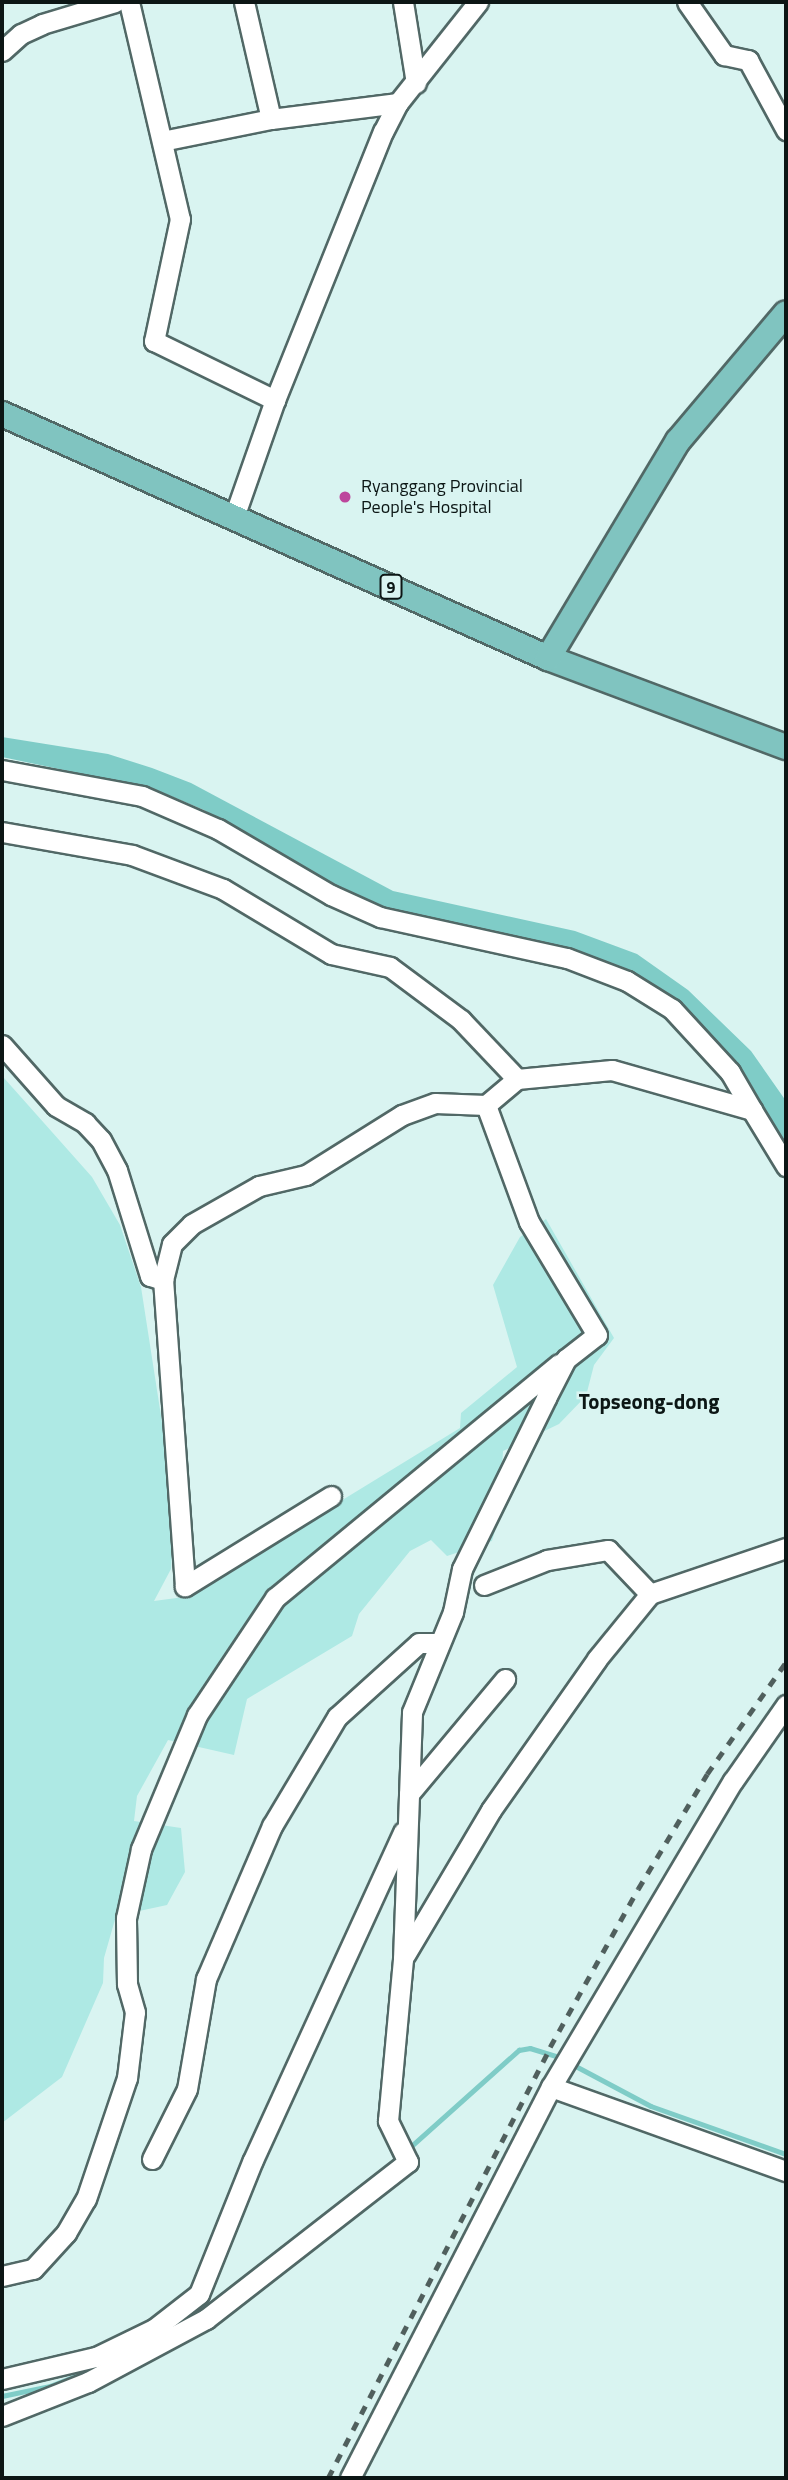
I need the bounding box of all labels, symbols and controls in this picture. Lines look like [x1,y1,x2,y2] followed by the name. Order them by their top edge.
[361,476,523,518] place label: Ryanggang Provincial People's Hospital
[335,487,355,507] marker: Ryanggang Provincial People's Hospital
[379,574,403,600] road number: 9
[579,1388,719,1414] district label: Topseong-dong

